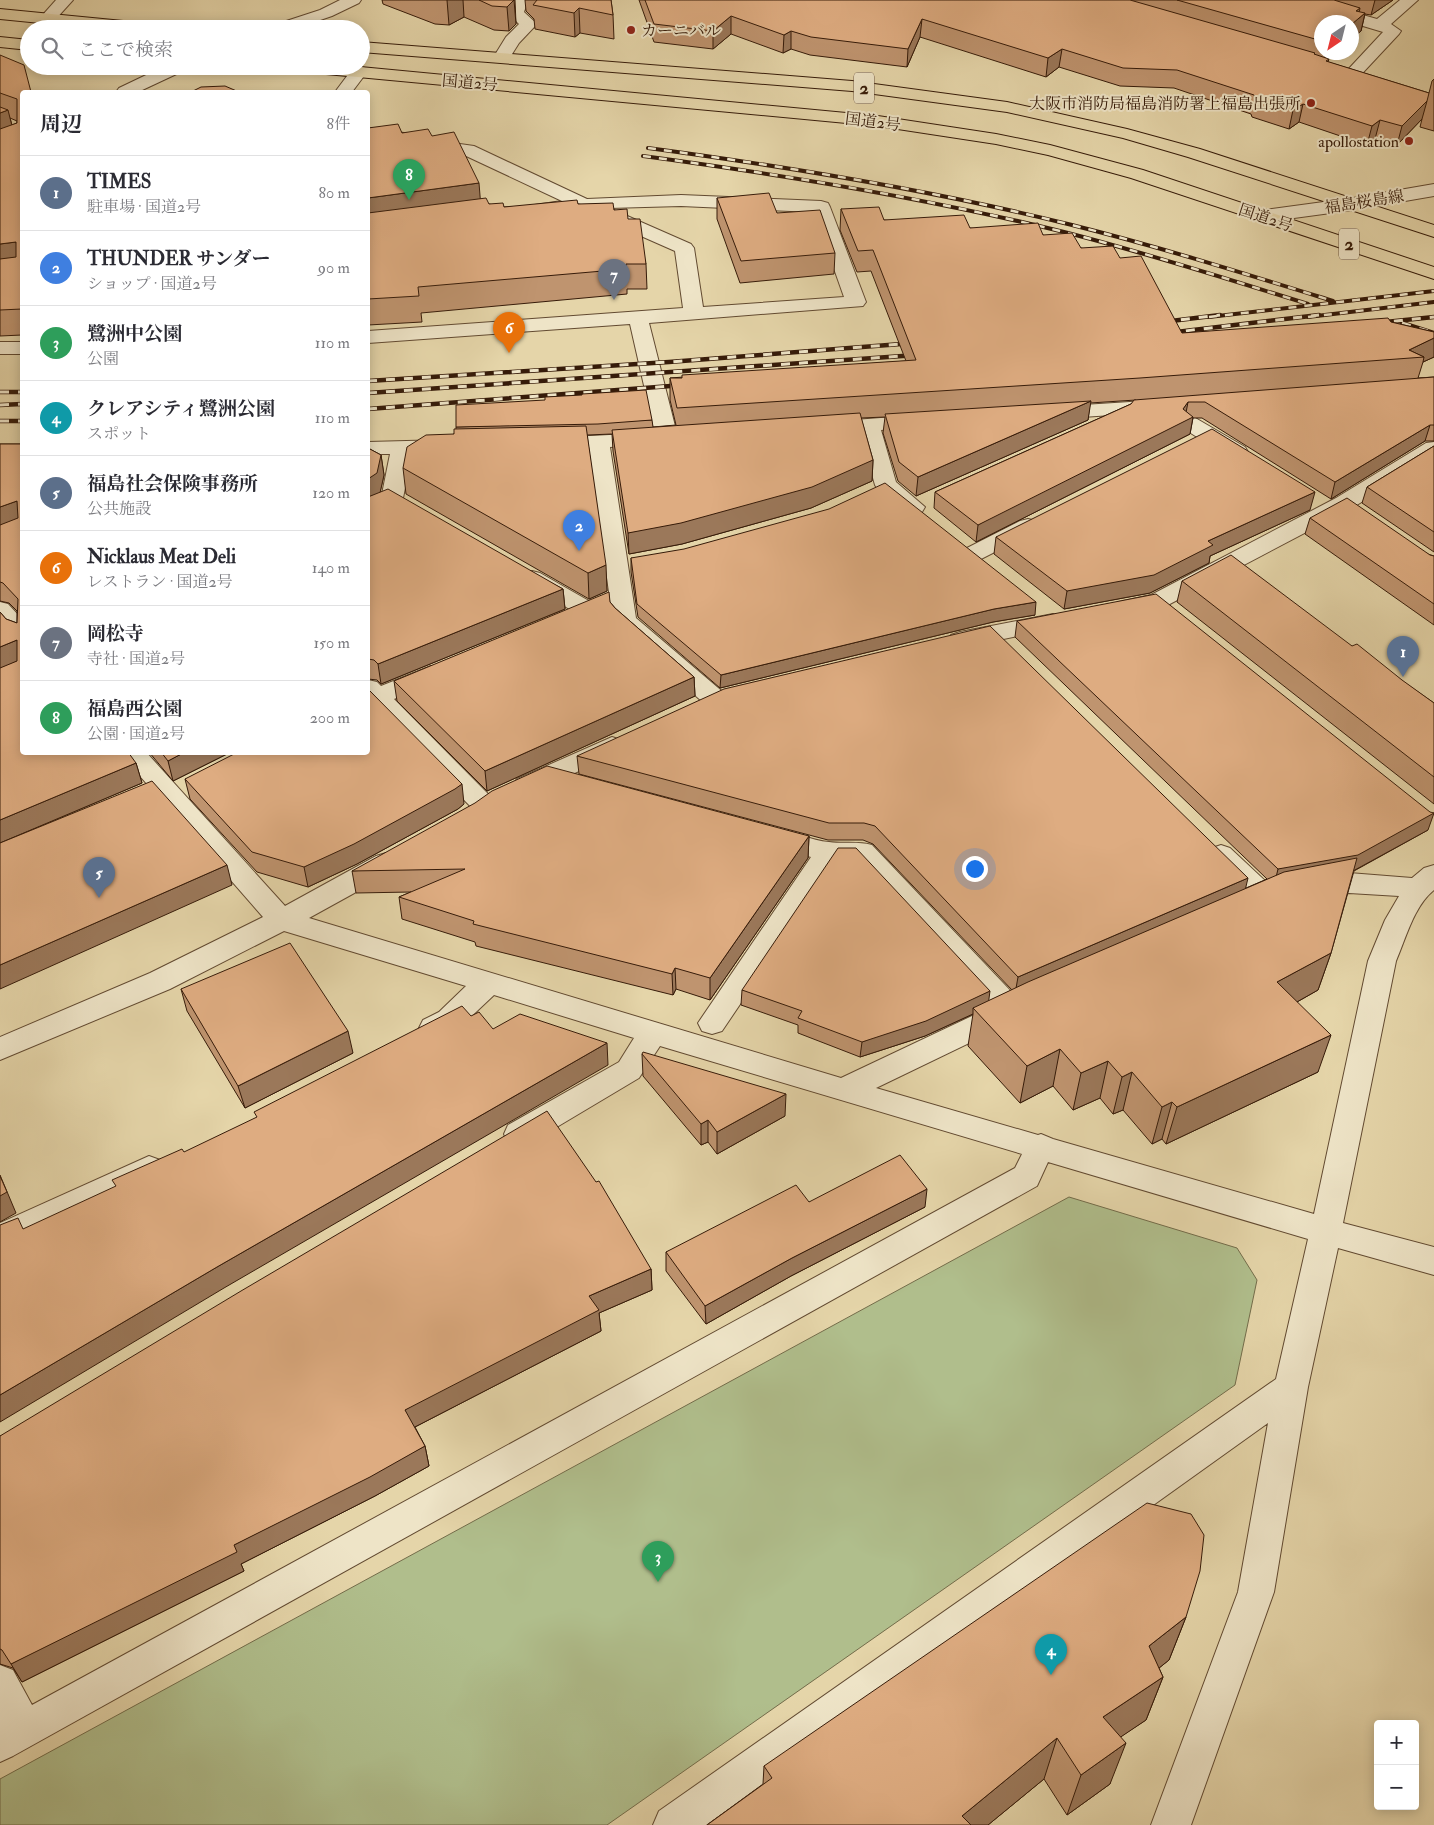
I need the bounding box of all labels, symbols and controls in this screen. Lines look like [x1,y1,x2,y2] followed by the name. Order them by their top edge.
[1314,15,1359,60] north arrow
[20,20,370,75] search box
[641,21,721,41] place label: カーニバル
[625,24,637,36] marker: カーニバル
[38,34,66,62] icon: search
[78,38,173,62] text: ここで検索
[441,71,499,95] street label: 国道2号
[854,73,874,104] road number: 2
[1029,94,1301,114] place label: 大阪市消防局福島消防署上福島出張所
[1305,97,1317,109] marker: 大阪市消防局福島消防署上福島出張所
[844,109,902,135] street label: 国道2号
[40,111,82,138] text: 周辺
[326,114,350,134] text: 8件
[1318,132,1399,153] place label: apollostation
[1403,135,1415,147] marker: apollostation
[393,159,425,200] pin: 8
[87,170,151,194] text: TIMES
[53,183,59,203] text: 1
[319,183,350,203] text: 80 m
[1323,186,1405,218] street label: 福島桜島線
[87,197,201,217] text: 駐車場 · 国道2号
[1236,200,1295,236] street label: 国道2号
[1339,228,1359,260] road number: 2
[87,247,270,271] text: THUNDER サンダー
[52,258,60,278] text: 2
[318,258,350,278] text: 90 m
[598,259,630,300] pin: 7
[87,274,217,294] text: ショップ · 国道2号
[493,312,525,353] pin: 6
[87,322,182,346] text: 鷺洲中公園
[53,333,59,353] text: 3
[315,333,350,353] text: 110 m
[87,349,119,369] text: 公園
[87,397,275,421] text: クレアシティ鷺洲公園
[52,408,60,428] text: 4
[315,408,350,428] text: 110 m
[87,424,151,444] text: スポット
[87,472,258,496] text: 福島社会保険事務所
[52,483,60,503] text: 5
[312,483,350,503] text: 120 m
[87,499,151,519] text: 公共施設
[563,510,595,551] pin: 2
[87,545,236,569] text: Nicklaus Meat Deli
[52,558,60,578] text: 6
[312,558,350,578] text: 140 m
[87,572,233,592] text: レストラン · 国道2号
[87,622,144,646] text: 岡松寺
[52,633,60,653] text: 7
[313,633,350,653] text: 150 m
[1387,636,1419,677] pin: 1
[87,649,185,669] text: 寺社 · 国道2号
[87,697,182,721] text: 福島西公園
[52,708,60,728] text: 8
[310,708,350,728] text: 200 m
[87,724,185,744] text: 公園 · 国道2号
[962,856,988,882] your location
[83,857,115,898] pin: 5
[642,1541,674,1582] pin: 3
[1035,1634,1067,1675] pin: 4
[1374,1720,1419,1810] map controls
[1374,1720,1419,1765] button: +
[1374,1765,1419,1810] button: −

